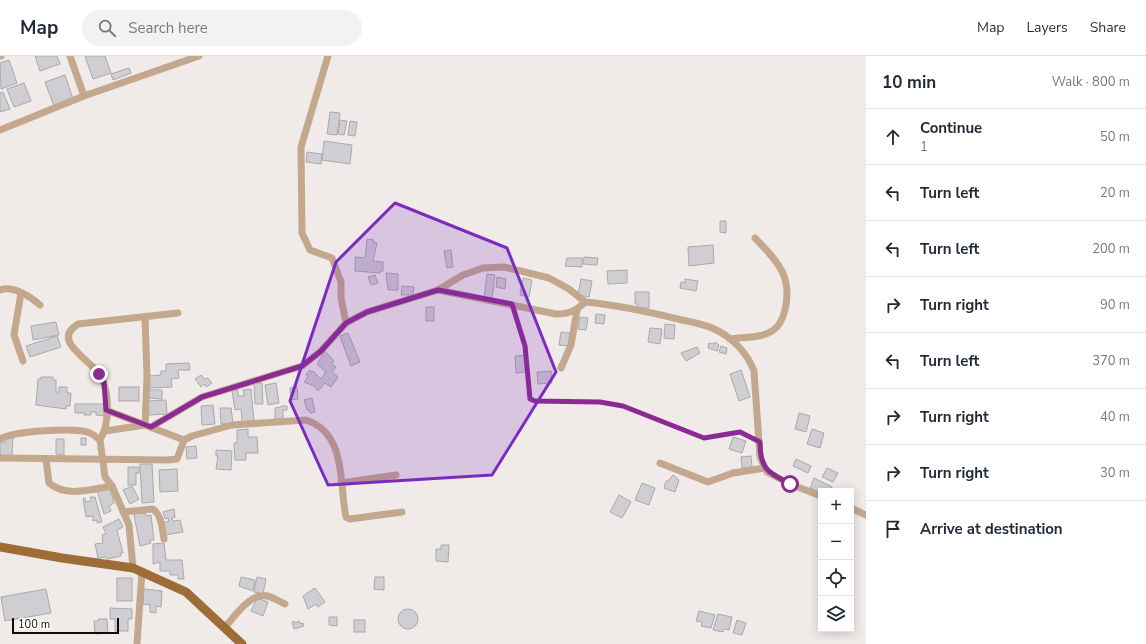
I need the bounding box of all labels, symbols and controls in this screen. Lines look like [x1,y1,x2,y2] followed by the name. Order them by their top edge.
[82,10,362,46] search box
[20,15,58,41] text: Map
[96,17,118,39] icon: search
[128,18,208,38] text: Search here
[977,18,1004,37] text: Map
[1026,18,1068,37] text: Layers
[1090,18,1126,37] text: Share
[882,71,936,94] text: 10 min
[1052,73,1130,91] text: Walk · 800 m
[920,118,982,138] text: Continue
[882,126,904,148] icon: ahead
[1100,128,1130,146] text: 50 m
[920,138,928,156] text: 1
[882,182,904,204] icon: left
[920,183,979,203] text: Turn left
[1100,184,1130,202] text: 20 m
[882,238,904,260] icon: left
[920,239,979,259] text: Turn left
[1092,240,1130,258] text: 200 m
[882,294,904,316] icon: right
[920,295,989,315] text: Turn right
[1100,296,1130,314] text: 90 m
[882,350,904,372] icon: left
[920,351,979,371] text: Turn left
[1092,352,1130,370] text: 370 m
[90,365,108,383] route end
[882,406,904,428] icon: right
[920,407,989,427] text: Turn right
[1100,408,1130,426] text: 40 m
[882,462,904,484] icon: right
[920,463,989,483] text: Turn right
[1100,464,1130,482] text: 30 m
[781,475,799,493] route start
[818,488,854,632] map controls
[818,488,854,524] button: +
[882,518,904,540] icon: arrive
[920,519,1063,539] text: Arrive at destination
[818,524,854,560] button: −
[818,560,854,596] button: locate
[818,596,854,632] button: layers
[12,616,119,635] scale bar
[18,617,50,632] text: 100 m

